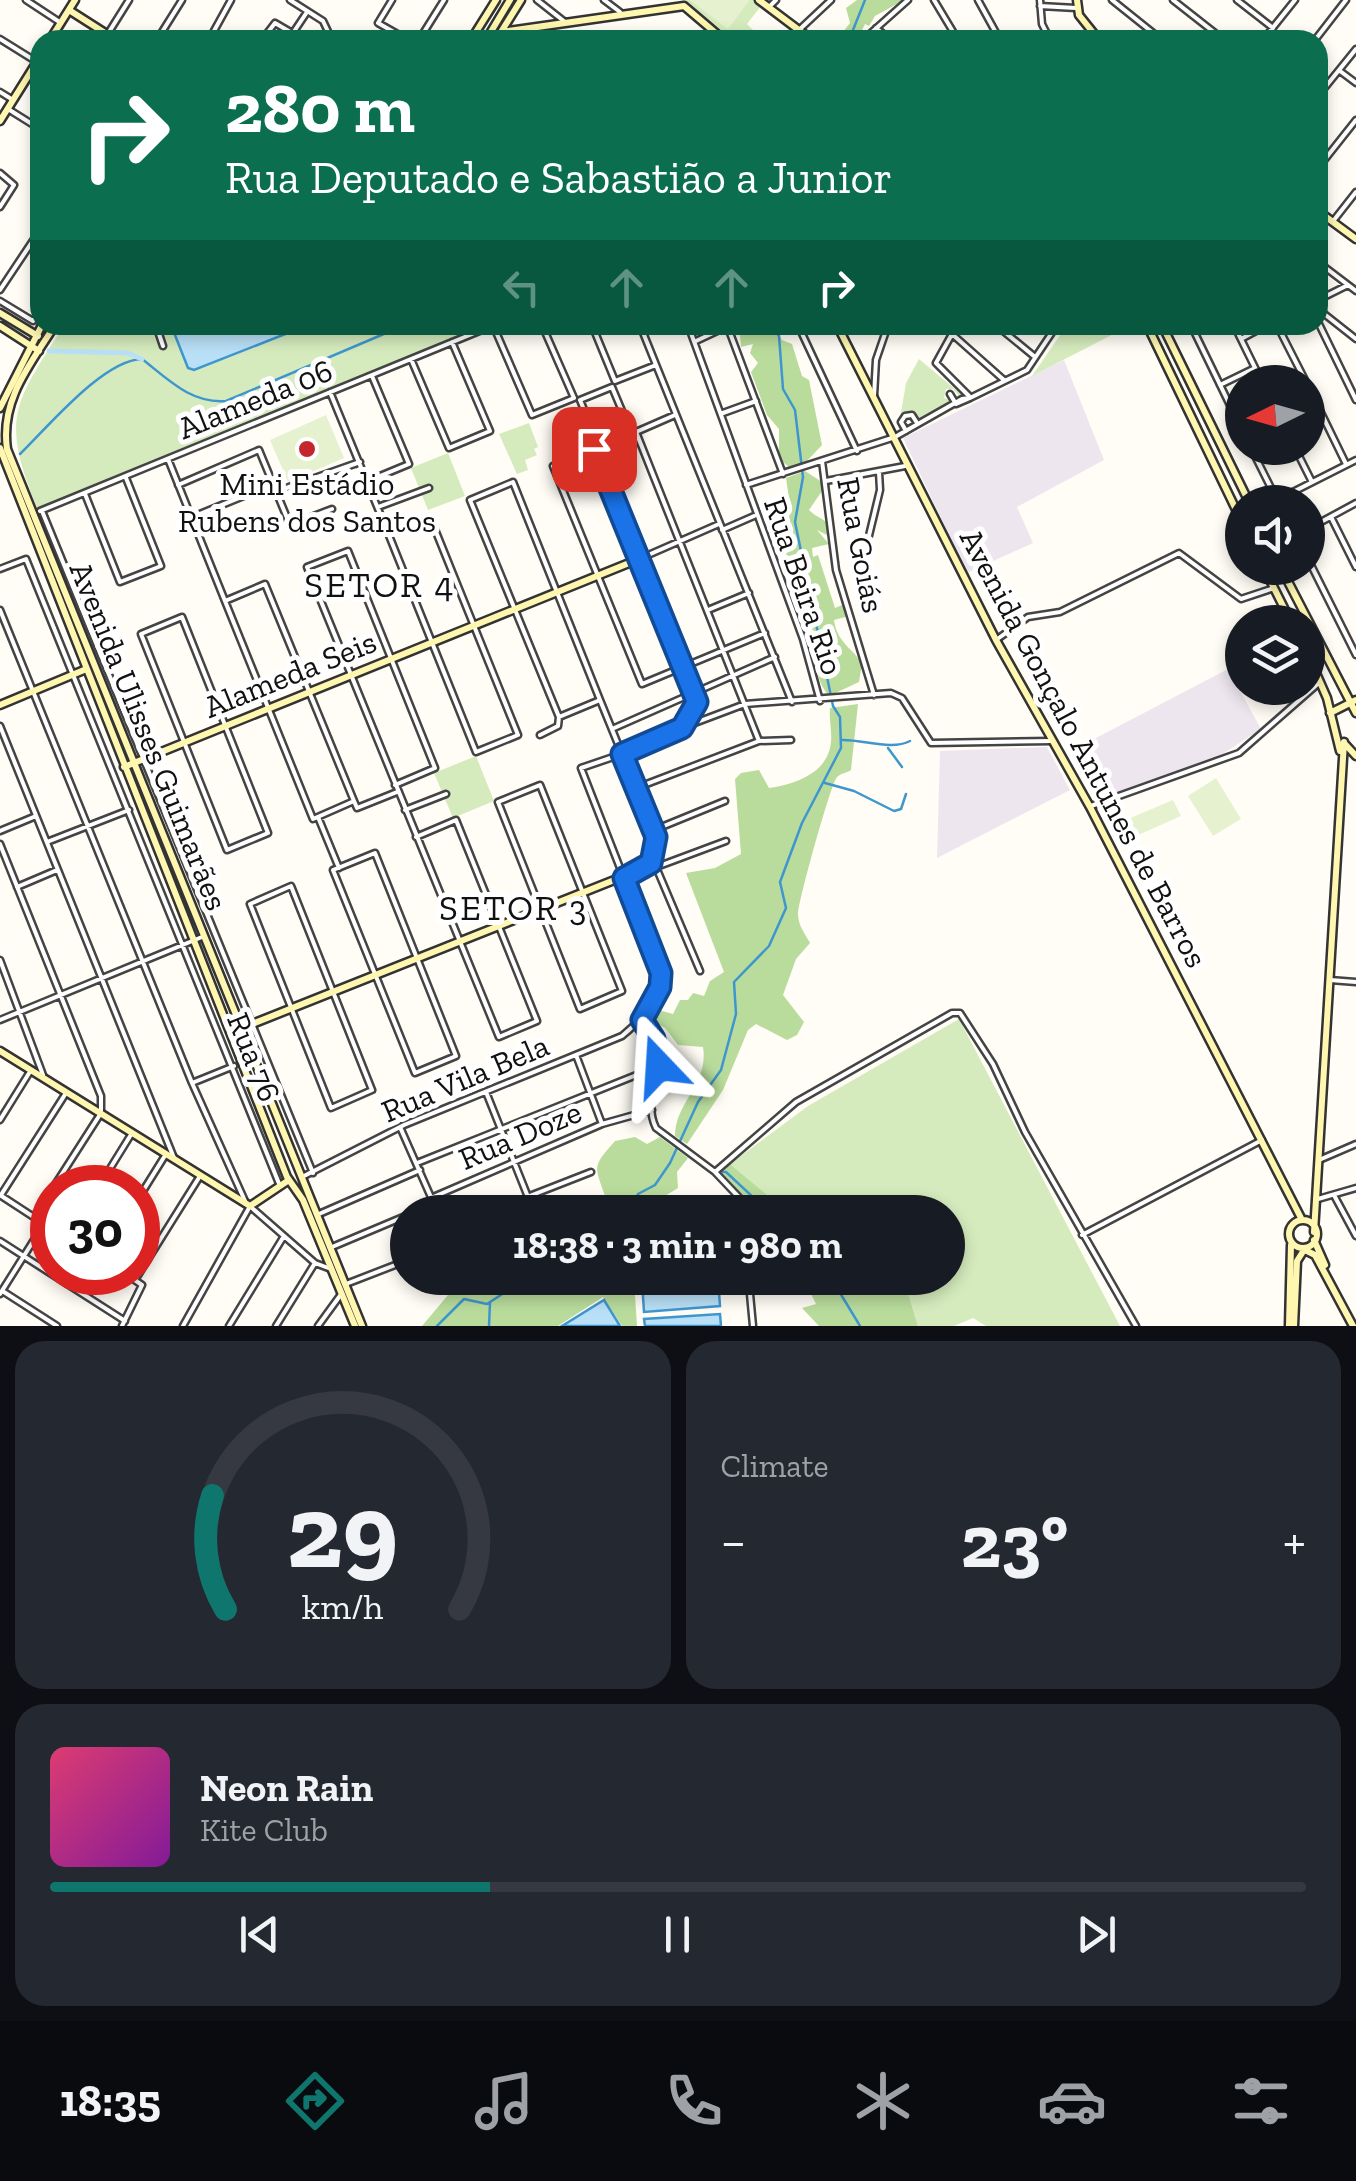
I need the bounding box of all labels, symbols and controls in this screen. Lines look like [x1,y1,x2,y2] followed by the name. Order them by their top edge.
[225,66,415,150] text: 280 m
[60,70,190,200] icon: right
[225,151,893,205] text: Rua Deputado e Sabastião a Junior
[494,260,549,315] icon: left
[599,260,654,315] icon: ahead
[704,260,759,315] icon: ahead
[809,260,864,315] icon: right
[172,351,338,447] street label: Alameda 06
[1225,365,1325,465] north arrow
[1225,365,1325,705] map controls
[552,407,637,492] pin
[567,422,622,477] icon: arrive
[296,438,318,460] marker: Mini Estádio Rubens dos Santos
[178,465,436,540] place label: Mini Estádio Rubens dos Santos
[829,474,893,616] street label: Rua Goiás
[1225,485,1325,585] button: sound
[756,492,852,680] street label: Rua Beira Rio
[952,522,1216,974] street label: Avenida Gonçalo Antunes de Barros
[62,556,236,916] street label: Avenida Ulisses Guimarães
[304,564,456,606] district label: SETOR 4
[1225,605,1325,705] button: layers
[198,622,382,726] street label: Alameda Seis
[439,887,589,929] district label: SETOR 3
[219,1007,289,1107] street label: Rua 76
[607,1014,711,1118] position arrow
[376,1026,554,1130] street label: Rua Vila Bela
[453,1092,587,1178] street label: Rua Doze
[30,1165,160,1295] speed limit sign: 30
[513,1222,842,1268] text: 18:38 · 3 min · 980 m
[721,1447,829,1485] text: Climate
[287,1469,399,1594] text: 29
[961,1496,1068,1586] text: 23°
[721,1508,746,1574] text: −
[1283,1508,1306,1574] text: +
[302,1585,384,1628] text: km/h
[200,1765,373,1811] text: Neon Rain
[200,1811,328,1849] text: Kite Club
[232,1907,287,1962] icon: previous
[650,1907,705,1962] icon: pause
[1069,1907,1124,1962] icon: next
[280,2066,350,2136] icon: directions
[469,2066,539,2136] icon: music
[659,2066,729,2136] icon: phone
[848,2066,918,2136] icon: climate
[1037,2066,1107,2136] icon: car
[1226,2066,1296,2136] icon: filters
[60,2074,161,2128] text: 18:35

